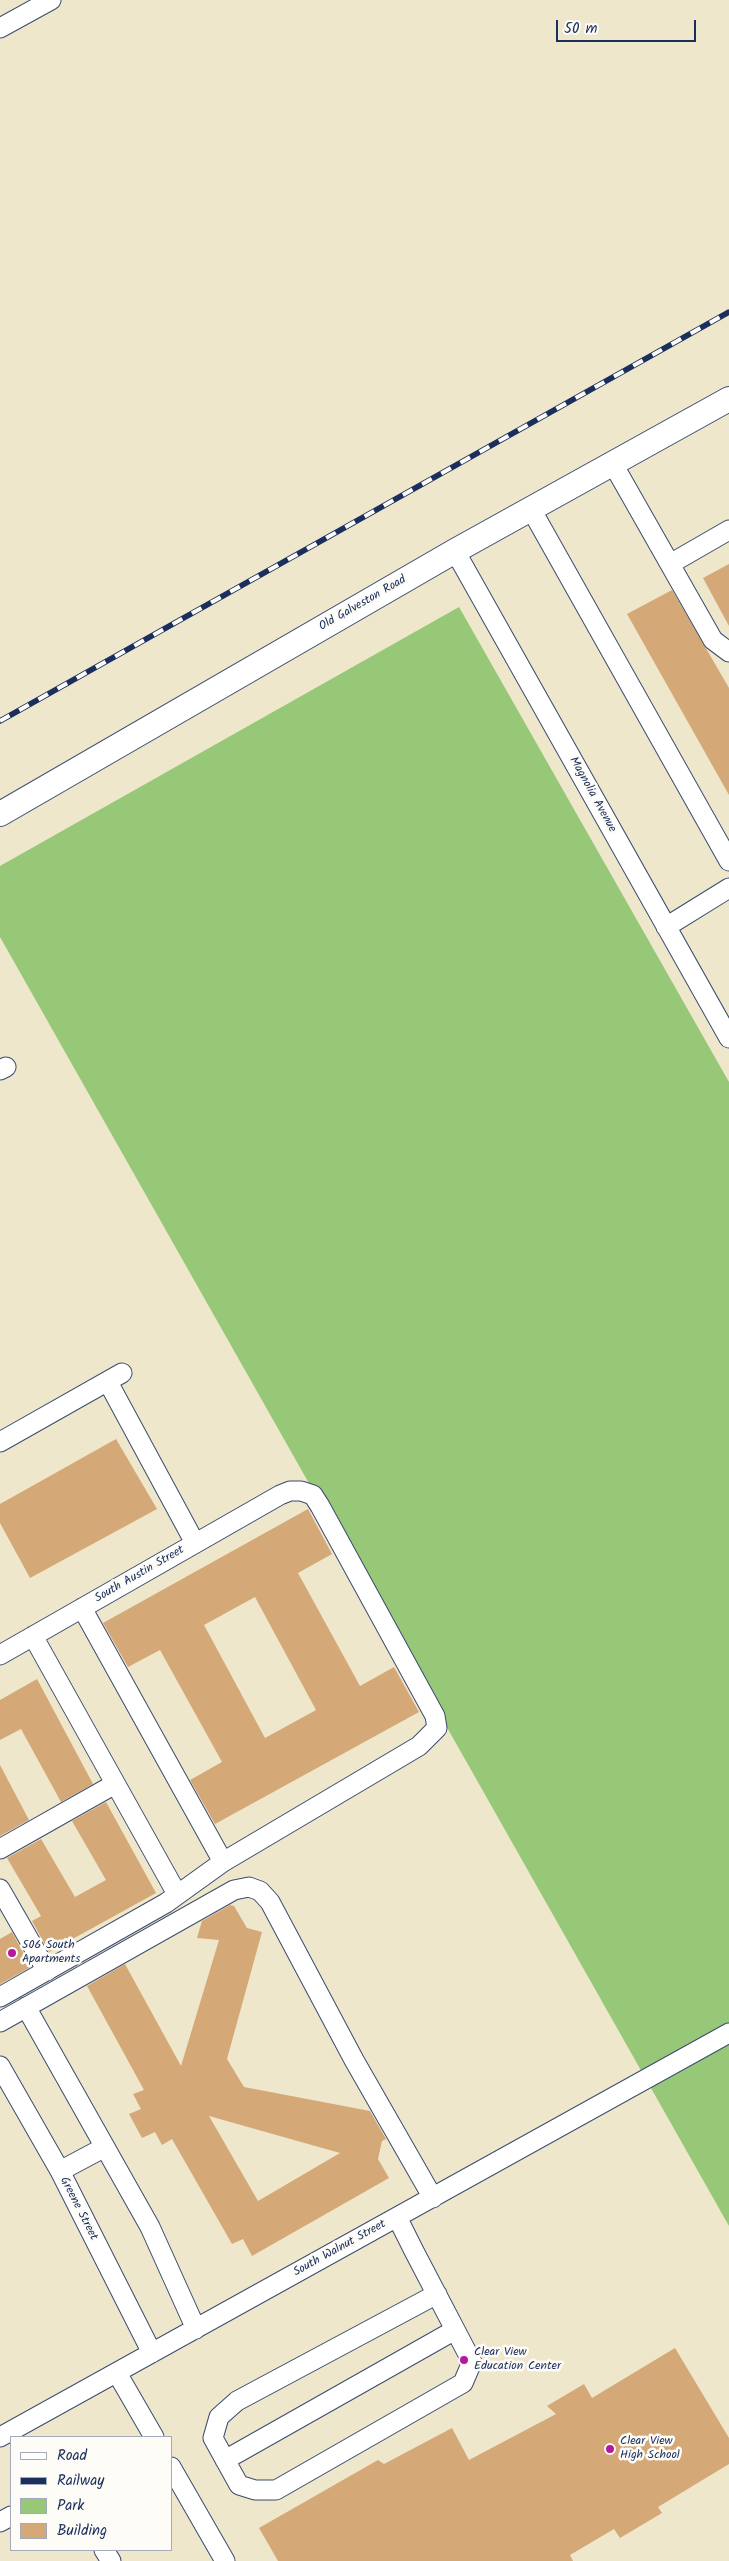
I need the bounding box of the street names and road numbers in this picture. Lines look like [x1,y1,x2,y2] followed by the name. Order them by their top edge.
[317,573,409,635] street label: Old Galveston Road
[565,755,619,835] street label: Magnolia Avenue
[93,1544,187,1606] street label: South Austin Street
[56,2175,100,2243] street label: Greene Street
[291,2218,389,2280] street label: South Walnut Street

